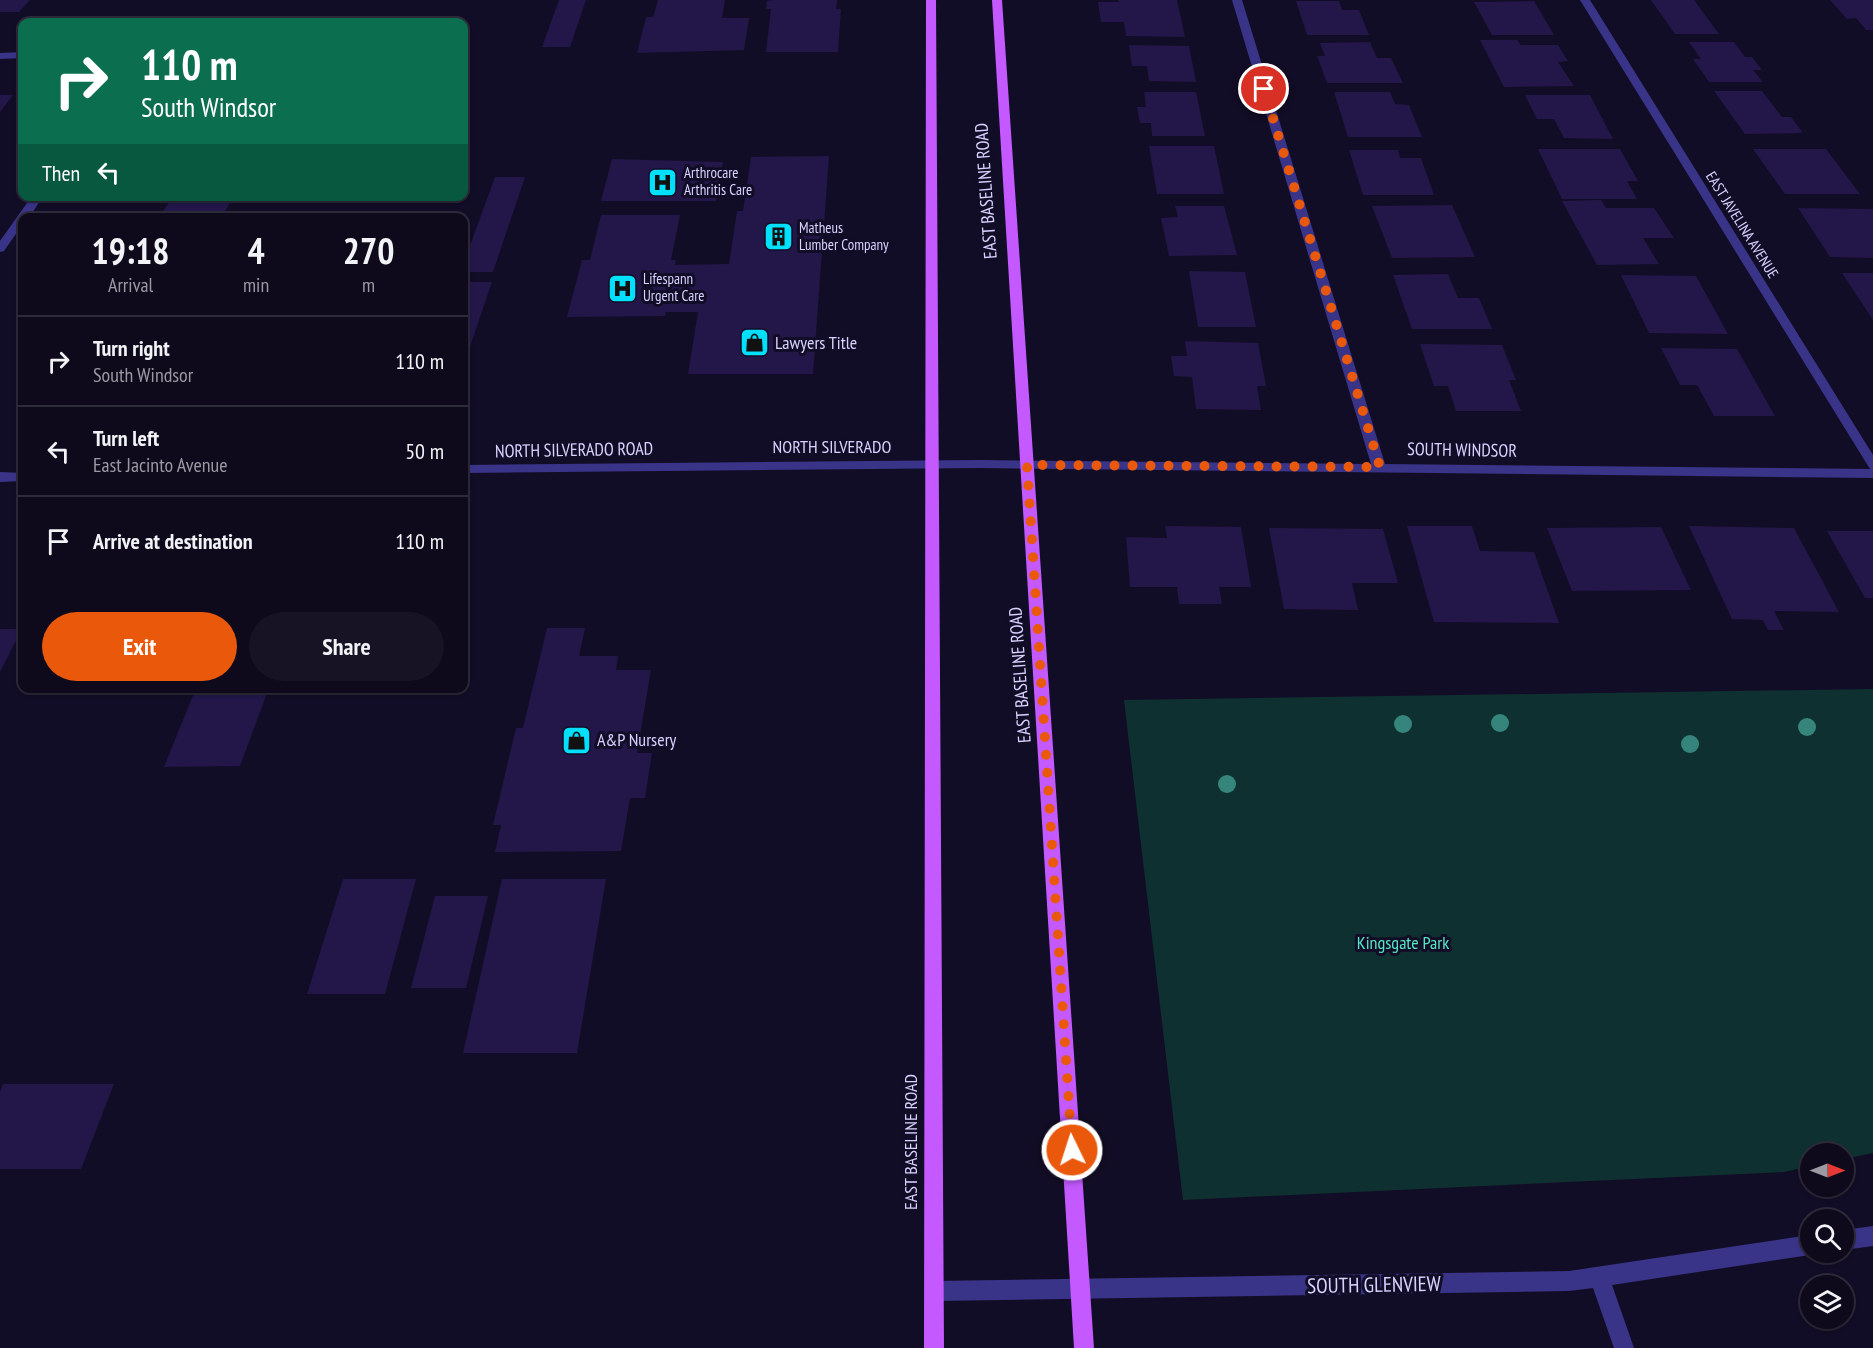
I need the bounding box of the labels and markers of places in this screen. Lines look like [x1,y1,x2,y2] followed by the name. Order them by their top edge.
[1238,63,1289,114] pin
[684,163,752,199] place label: Arthrocare Arthritis Care
[647,166,679,198] hospital icon: Arthrocare Arthritis Care
[799,218,889,254] place label: Matheus Lumber Company
[762,221,794,253] building icon: Matheus Lumber Company
[643,269,704,305] place label: Lifespann Urgent Care
[606,272,638,304] hospital icon: Lifespann Urgent Care
[738,327,770,359] shop icon: Lawyers Title
[775,331,857,354] place label: Lawyers Title
[560,724,592,756] shop icon: A&P Nursery
[597,728,677,751] place label: A&P Nursery

